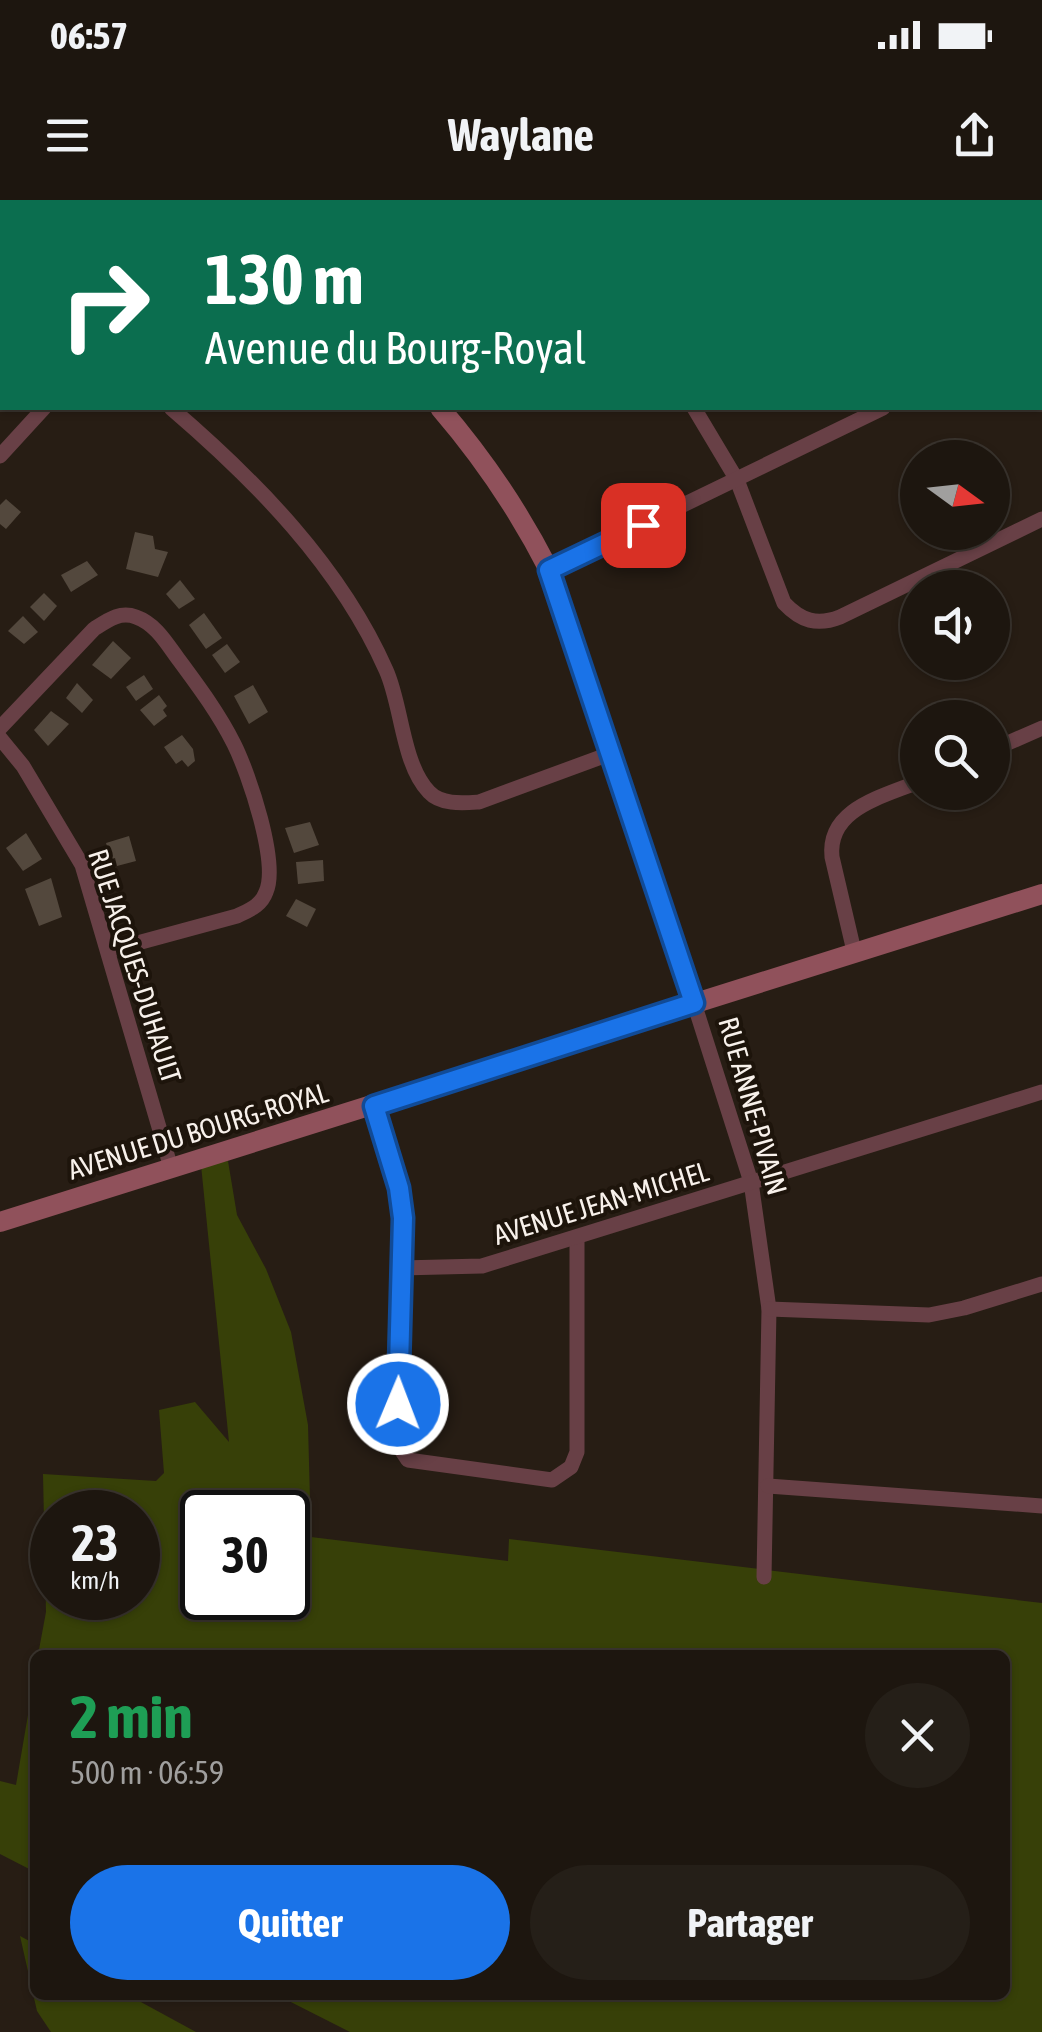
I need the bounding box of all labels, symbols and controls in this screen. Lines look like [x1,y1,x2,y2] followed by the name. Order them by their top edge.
[50,14,128,57] text: 06:57
[40,108,95,163] icon: menu
[947,108,1002,163] icon: share
[448,109,594,161] text: Waylane
[205,239,364,319] text: 130 m
[40,240,170,370] icon: right
[205,322,586,374] text: Avenue du Bourg-Royal
[900,440,1010,550] north arrow
[900,440,1010,810] map controls
[601,483,686,568] pin
[616,498,671,553] icon: arrive
[900,570,1010,680] button: sound
[900,700,1010,810] button: search
[82,845,188,1087] street label: RUE JACQUES-DUHAULT
[712,1013,794,1199] street label: RUE ANNE-PIVAIN
[64,1076,332,1186] street label: AVENUE DU BOURG-ROYAL
[490,1155,713,1251] street label: AVENUE JEAN-MICHEL
[346,1352,450,1456] position arrow
[180,1490,310,1620] speed limit sign: 30
[71,1514,118,1572] text: 23
[70,1566,120,1594] text: km/h
[70,1682,193,1751] text: 2 min
[865,1683,970,1788] button: close
[70,1754,224,1791] text: 500 m · 06:59
[70,1865,510,1980] button: Quitter
[530,1865,970,1980] button: Partager

